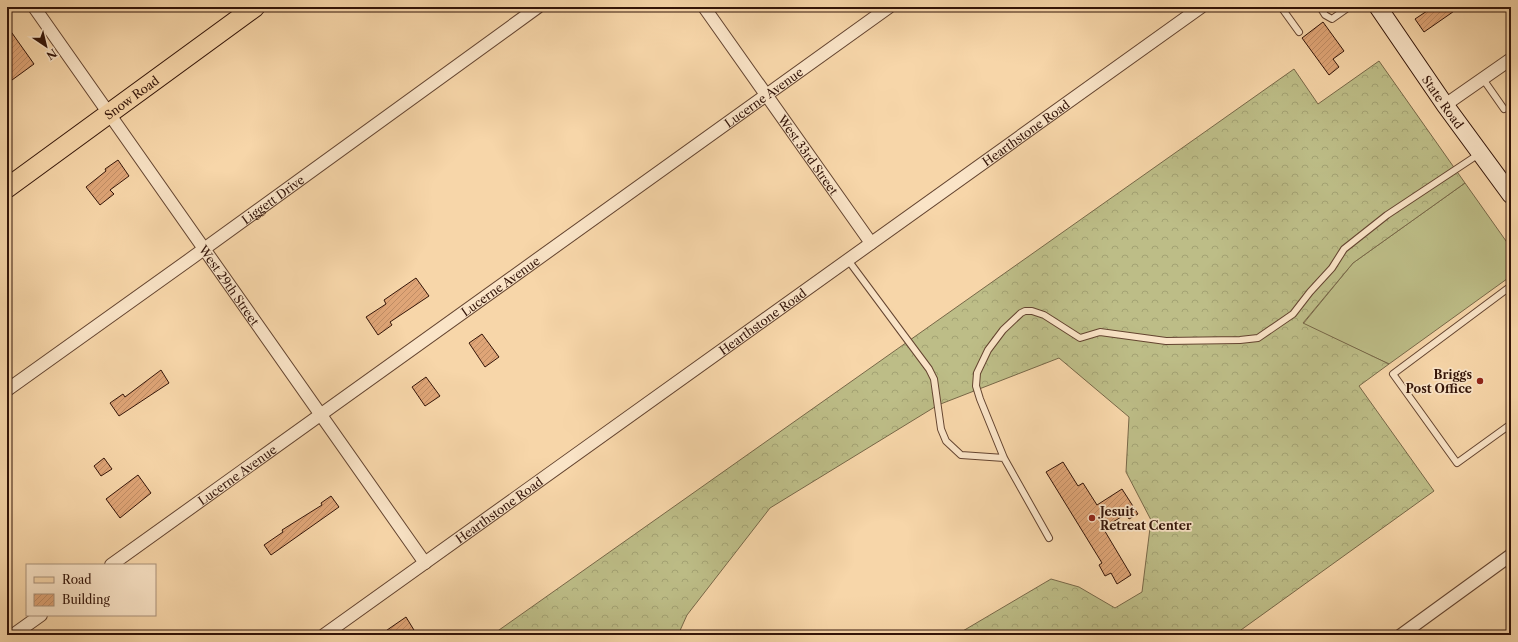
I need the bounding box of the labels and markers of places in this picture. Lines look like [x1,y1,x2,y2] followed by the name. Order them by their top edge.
[1406,367,1472,396] place label: Briggs Post Office
[1475,376,1485,386] marker: Briggs Post Office
[1098,504,1192,533] place label: Jesuit Retreat Center
[1087,513,1097,523] marker: Jesuit Retreat Center

